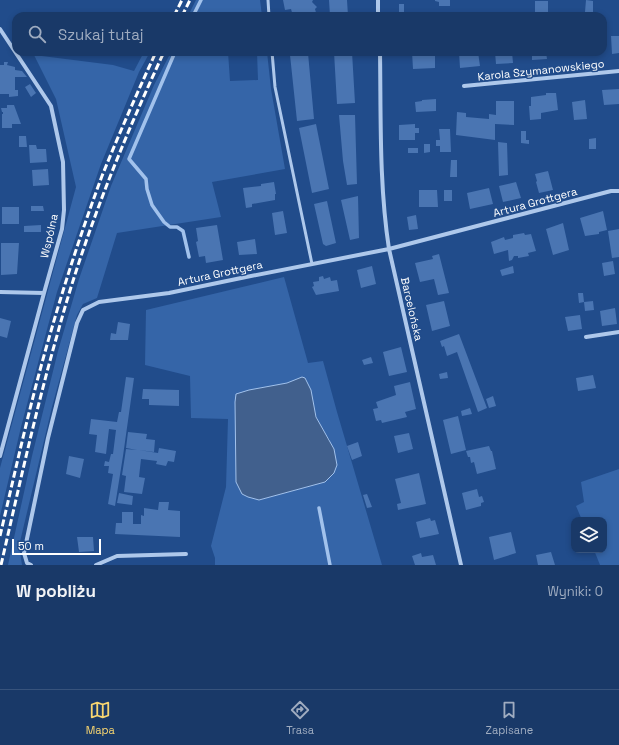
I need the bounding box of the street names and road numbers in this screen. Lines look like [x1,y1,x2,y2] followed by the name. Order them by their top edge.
[477,56,605,84] street label: Karola Szymanowskiego
[491,184,579,220] street label: Artura Grottgera
[37,212,61,260] street label: Wspólna
[176,257,264,289] street label: Artura Grottgera
[398,276,426,343] street label: Barcelońska

